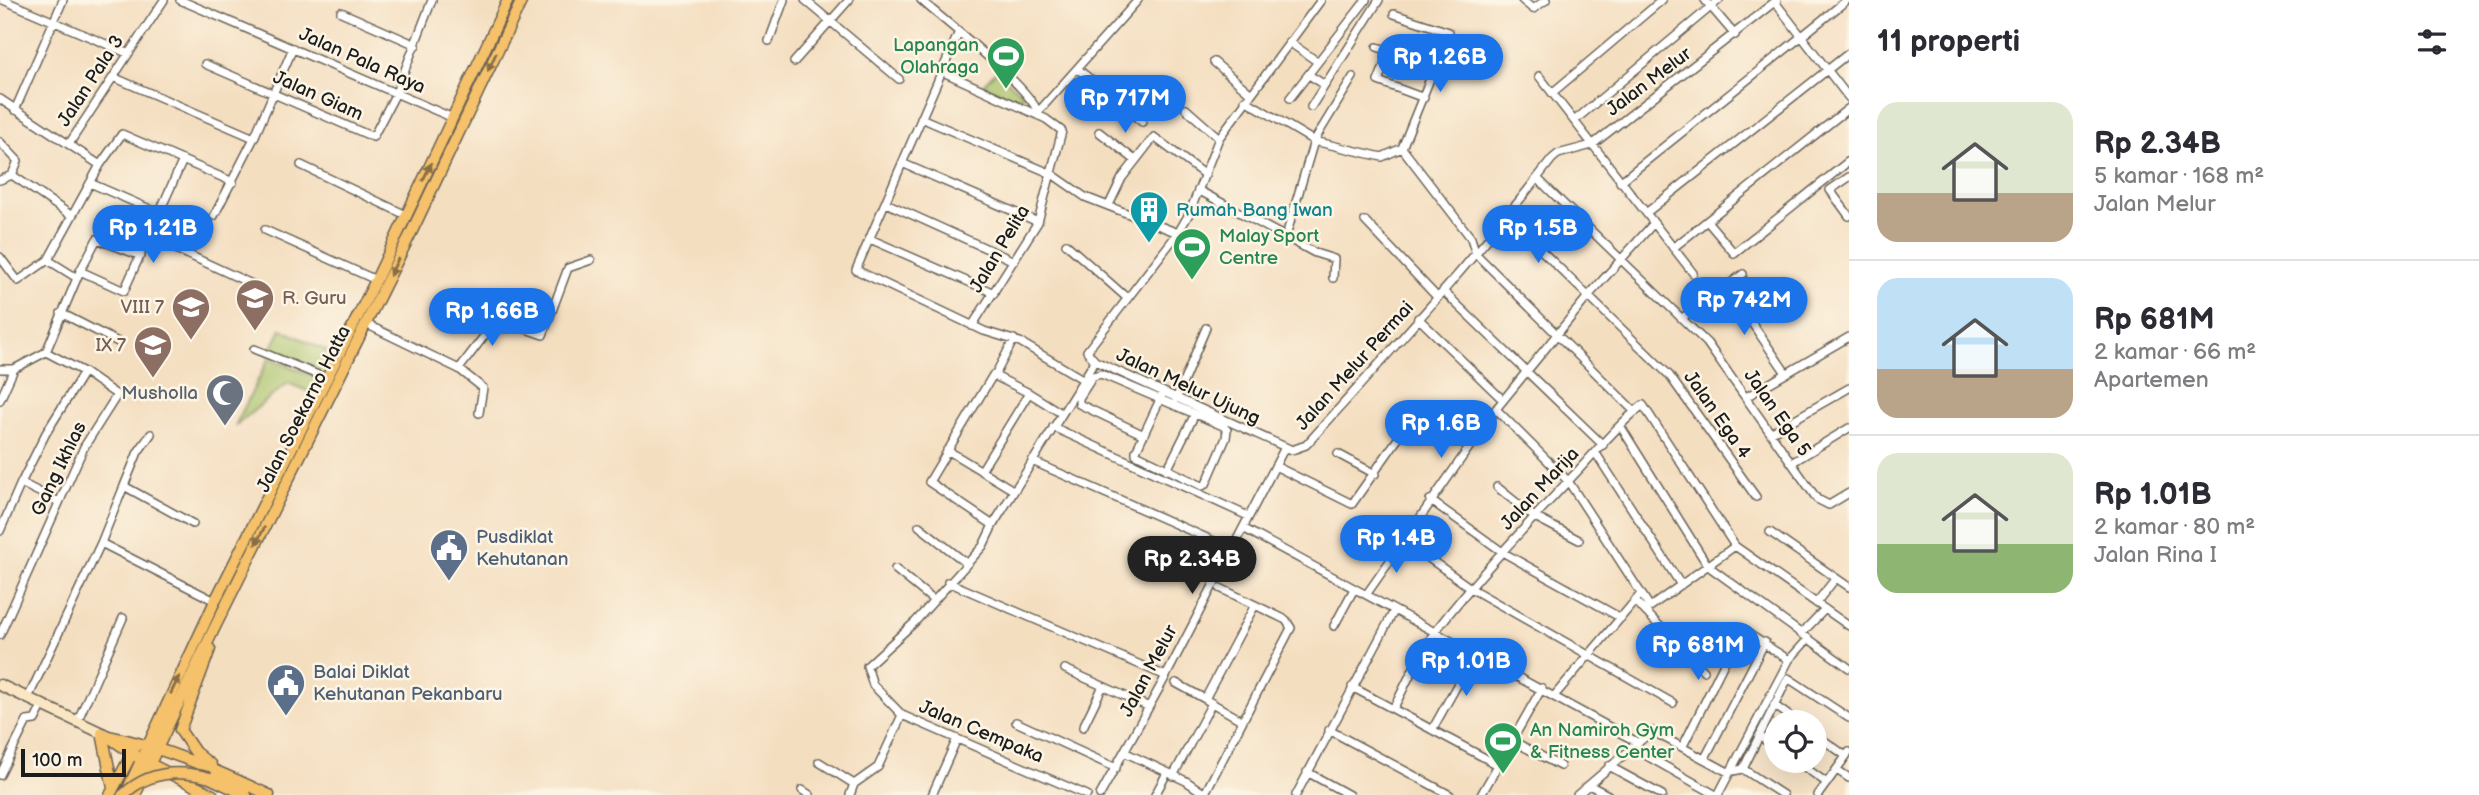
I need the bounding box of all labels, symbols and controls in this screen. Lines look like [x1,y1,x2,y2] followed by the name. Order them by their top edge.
[295,23,429,99] street label: Jalan Pala Raya
[2413,23,2451,61] icon: filters
[1877,24,2020,60] text: 11 properti
[53,31,129,131] street label: Jalan Pala 3
[893,34,979,79] place label: Lapangan Olahraga
[1368,34,1512,94] pin: Rp 1.26B
[985,35,1027,90] sports icon: Lapangan Olahraga
[1602,42,1697,121] street label: Jalan Melur
[1393,43,1487,71] text: Rp 1.26B
[486,52,498,72] one-way arrow
[269,66,367,126] street label: Jalan Giam
[1060,76,1190,135] pin: Rp 717M
[1080,84,1170,112] text: Rp 717M
[2094,126,2221,162] text: Rp 2.34B
[1933,130,2017,214] icon: home
[421,162,432,182] one-way arrow
[2094,162,2264,190] text: 5 kamar · 168 m²
[1128,189,1170,244] building icon: Rumah Bang Iwan
[2094,190,2215,218] text: Jalan Melur
[1176,199,1333,222] place label: Rumah Bang Iwan
[965,201,1035,297] street label: Jalan Pelita
[81,205,225,265] pin: Rp 1.21B
[1473,205,1603,265] pin: Rp 1.5B
[108,214,198,242] text: Rp 1.21B
[1498,214,1578,242] text: Rp 1.5B
[1219,225,1319,270] place label: Malay Sport Centre
[1171,226,1213,281] sports icon: Malay Sport Centre
[389,257,400,277] one-way arrow
[234,277,276,332] school or university icon: R. Guru
[1679,278,1809,337] pin: Rp 742M
[170,286,212,341] school or university icon: VIII 7
[1696,286,1792,314] text: Rp 742M
[282,287,347,310] place label: R. Guru
[420,288,564,348] pin: Rp 1.66B
[121,296,165,319] place label: VIII 7
[445,297,539,325] text: Rp 1.66B
[1291,297,1419,435] street label: Jalan Melur Permai
[2094,302,2215,338] text: Rp 681M
[1933,306,2017,390] icon: home
[252,322,356,496] street label: Jalan Soekarno Hatta
[132,324,174,379] school or university icon: IX 7
[95,334,127,357] place label: IX 7
[2094,338,2256,366] text: 2 kamar · 66 m²
[1112,344,1264,430] street label: Jalan Melur Ujung
[1739,365,1816,461] street label: Jalan Ega 5
[2094,366,2209,394] text: Apartemen
[1678,367,1756,464] street label: Jalan Ega 4
[204,372,246,427] mosque icon: Musholla
[121,382,198,405] place label: Musholla
[1376,400,1506,460] pin: Rp 1.6B
[1401,409,1481,437] text: Rp 1.6B
[26,418,92,520] street label: Gang Ikhlas
[1496,443,1584,535] street label: Jalan Marija
[2094,477,2212,513] text: Rp 1.01B
[1933,481,2017,565] icon: home
[2094,513,2255,541] text: 2 kamar · 80 m²
[1331,516,1461,575] pin: Rp 1.4B
[1356,524,1436,552] text: Rp 1.4B
[476,526,569,571] place label: Pusdiklat Kehutanan
[255,527,267,547] one-way arrow
[428,527,470,582] public building icon: Pusdiklat Kehutanan
[1120,536,1264,596] pin: Rp 2.34B
[2094,541,2217,569] text: Jalan Rina I
[1143,545,1241,573] text: Rp 2.34B
[1115,620,1183,721] street label: Jalan Melur
[1633,622,1763,682] pin: Rp 681M
[1652,631,1744,659] text: Rp 681M
[1394,638,1538,698] pin: Rp 1.01B
[1421,647,1511,675] text: Rp 1.01B
[313,661,503,706] place label: Balai Diklat Kehutanan Pekanbaru
[265,662,307,717] public building icon: Balai Diklat Kehutanan Pekanbaru
[170,675,181,695] one-way arrow
[915,695,1047,769] street label: Jalan Cempaka
[1764,710,1827,773] map controls
[1764,710,1827,773] button: locate
[1530,719,1675,764] place label: An Namiroh Gym & Fitness Center
[1482,720,1524,775] sports icon: An Namiroh Gym & Fitness Center
[21,746,126,778] scale bar
[32,749,83,772] text: 100 m

